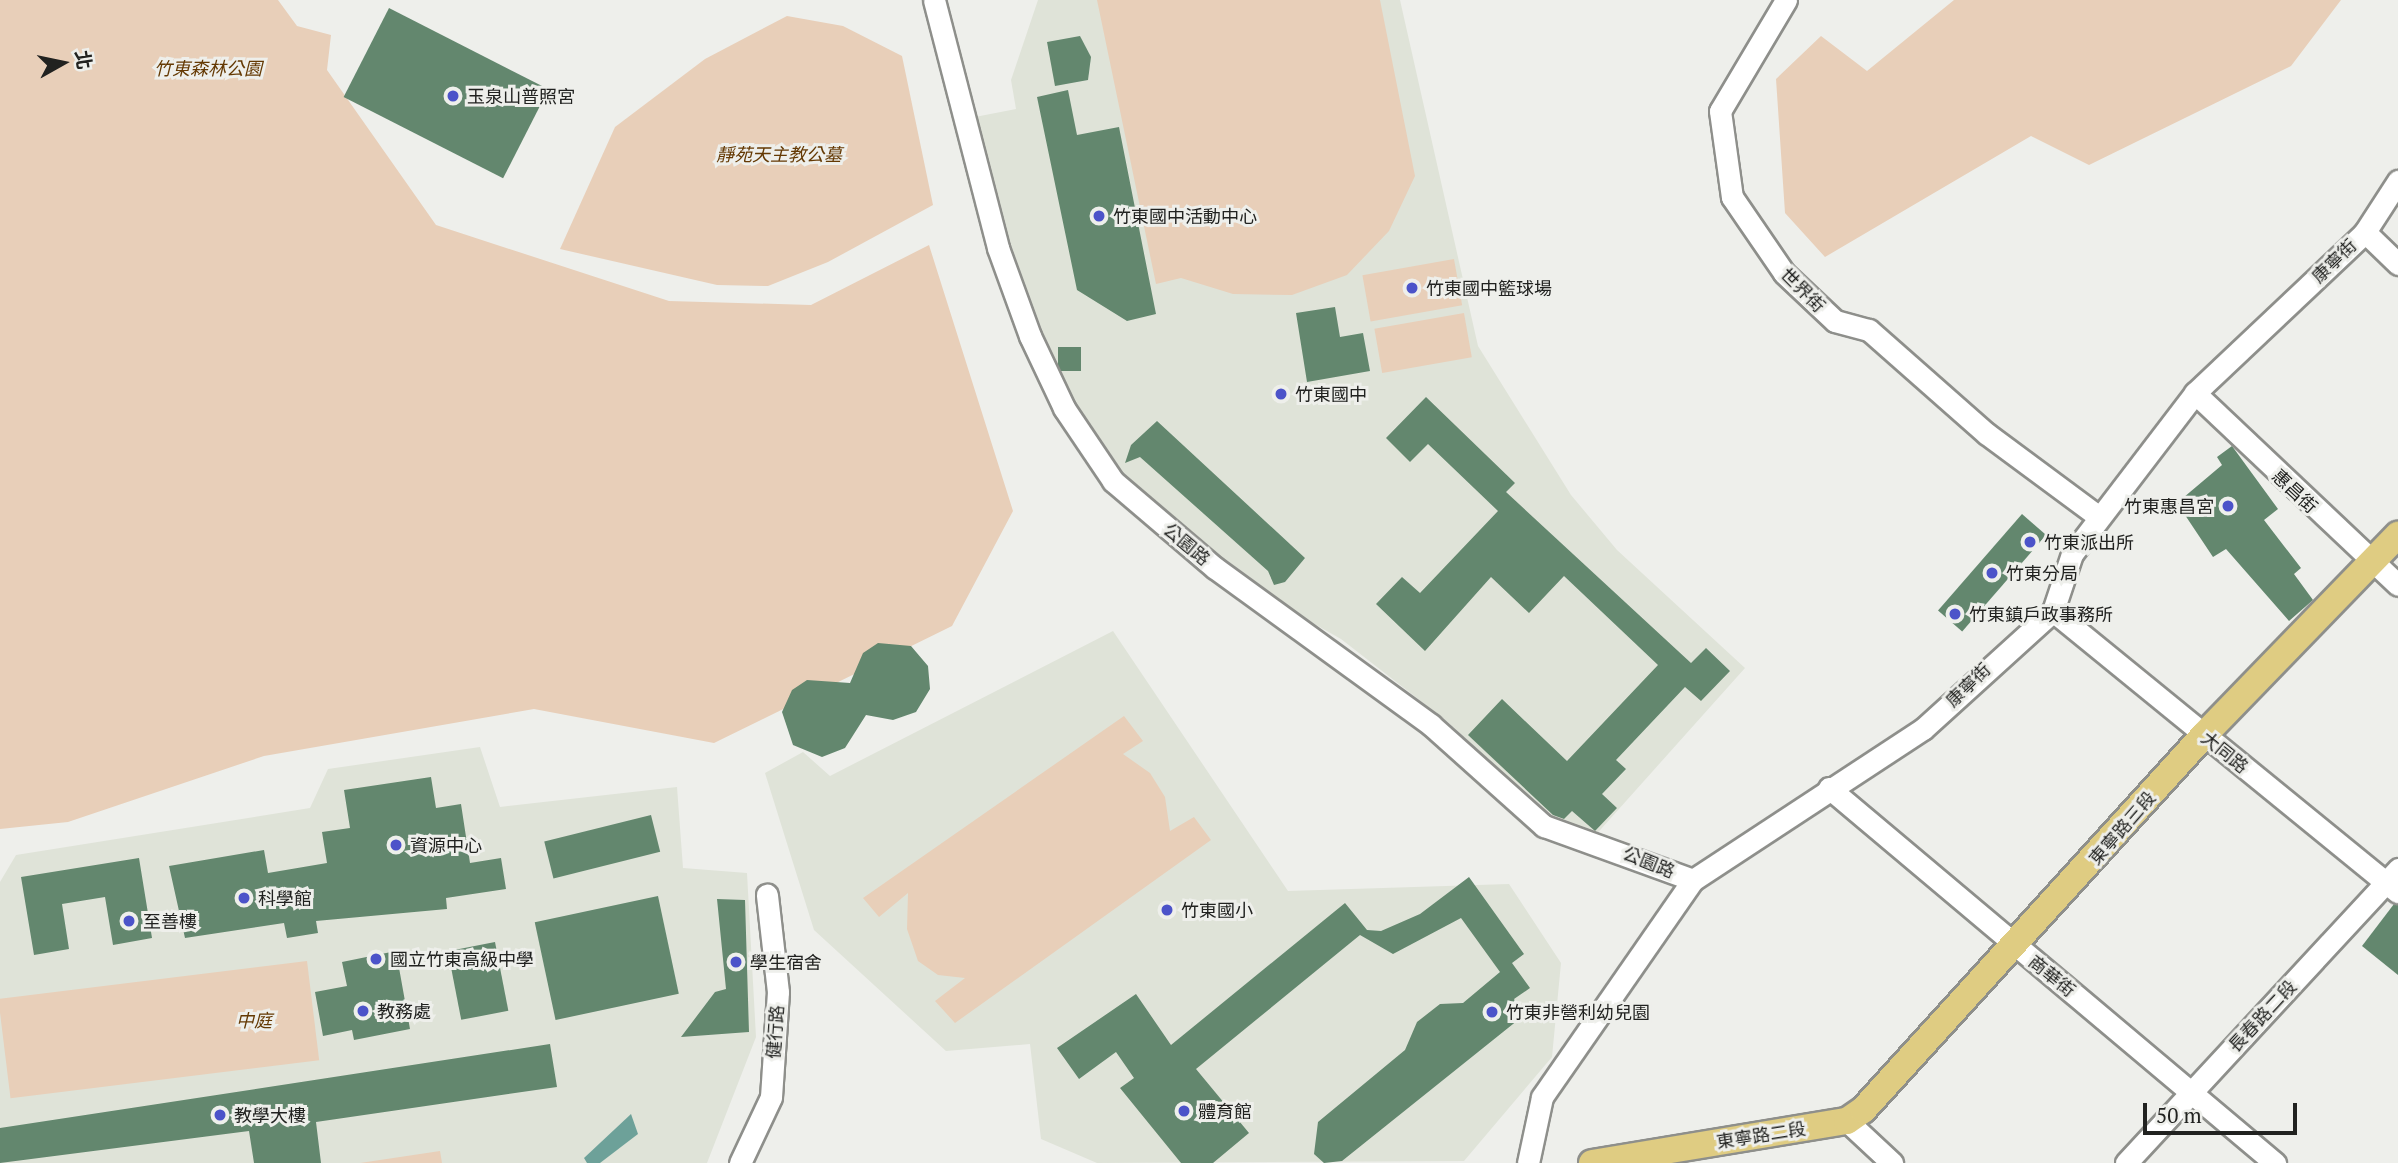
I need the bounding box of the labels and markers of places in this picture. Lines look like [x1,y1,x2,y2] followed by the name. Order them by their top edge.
[467,85,575,107] place label: 玉泉山普照宮
[445,88,461,104] marker: 玉泉山普照宮
[1113,205,1257,227] place label: 竹東國中活動中心
[1091,208,1107,224] marker: 竹東國中活動中心
[1426,277,1552,299] place label: 竹東國中籃球場
[1404,280,1420,296] marker: 竹東國中籃球場
[1295,383,1367,405] place label: 竹東國中
[1273,386,1289,402] marker: 竹東國中
[2124,495,2214,517] place label: 竹東惠昌宮
[2220,498,2236,514] marker: 竹東惠昌宮
[2044,531,2134,553] place label: 竹東派出所
[2022,534,2038,550] marker: 竹東派出所
[2006,562,2078,584] place label: 竹東分局
[1984,565,2000,581] marker: 竹東分局
[1969,603,2113,625] place label: 竹東鎮戶政事務所
[1947,606,1963,622] marker: 竹東鎮戶政事務所
[410,834,482,856] place label: 資源中心
[388,837,404,853] marker: 資源中心
[258,887,312,909] place label: 科學館
[236,890,252,906] marker: 科學館
[1181,899,1253,921] place label: 竹東國小
[1159,902,1175,918] marker: 竹東國小
[143,910,197,932] place label: 至善樓
[121,913,137,929] marker: 至善樓
[390,948,534,970] place label: 國立竹東高級中學
[368,951,384,967] marker: 國立竹東高級中學
[750,951,822,973] place label: 學生宿舍
[728,954,744,970] marker: 學生宿舍
[377,1000,431,1022] place label: 教務處
[1506,1001,1650,1023] place label: 竹東非營利幼兒園
[355,1003,371,1019] marker: 教務處
[1484,1004,1500,1020] marker: 竹東非營利幼兒園
[1198,1100,1252,1122] place label: 體育館
[1176,1103,1192,1119] marker: 體育館
[234,1104,306,1126] place label: 教學大樓
[212,1107,228,1123] marker: 教學大樓

